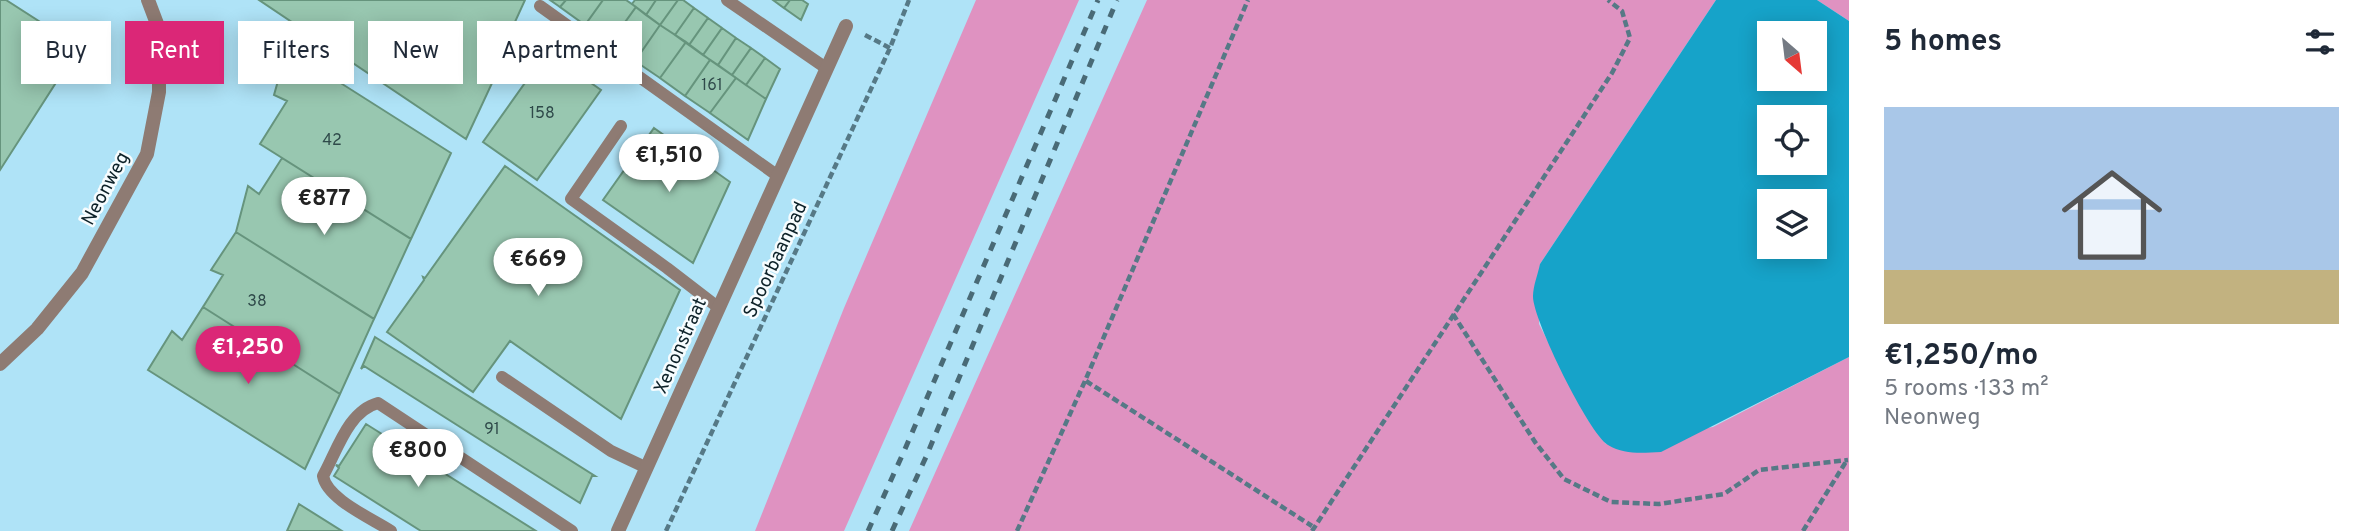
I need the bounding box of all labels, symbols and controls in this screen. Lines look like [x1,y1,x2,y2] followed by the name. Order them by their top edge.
[21,21,111,84] chip: Buy
[125,21,224,84] chip: Rent
[238,21,354,84] chip: Filters
[368,21,463,84] chip: New
[477,21,642,84] chip: Apartment
[1757,21,1827,91] north arrow
[1757,21,1827,259] map controls
[2301,23,2339,61] icon: filters
[1884,24,2002,61] text: 5 homes
[701,76,723,96] house number: 161
[529,104,555,124] house number: 158
[1757,105,1827,175] button: locate
[322,131,342,151] house number: 42
[612,134,726,194] pin: €1,510
[635,142,703,171] text: €1,510
[77,148,135,230] street label: Neonweg
[2049,152,2175,278] icon: home
[283,177,365,237] pin: €877
[297,185,351,214] text: €877
[1757,189,1827,259] button: layers
[739,198,813,322] street label: Spoorbaanpad
[497,238,579,298] pin: €669
[509,246,567,275] text: €669
[247,292,267,312] house number: 38
[649,294,713,398] street label: Xenonstraat
[191,326,305,386] pin: €1,250
[212,334,284,363] text: €1,250
[1884,338,2038,375] text: €1,250/mo
[1884,375,2049,404] text: 5 rooms · 133 m²
[1884,404,1981,433] text: Neonweg
[484,420,500,440] house number: 91
[377,430,459,489] pin: €800
[388,437,448,466] text: €800

